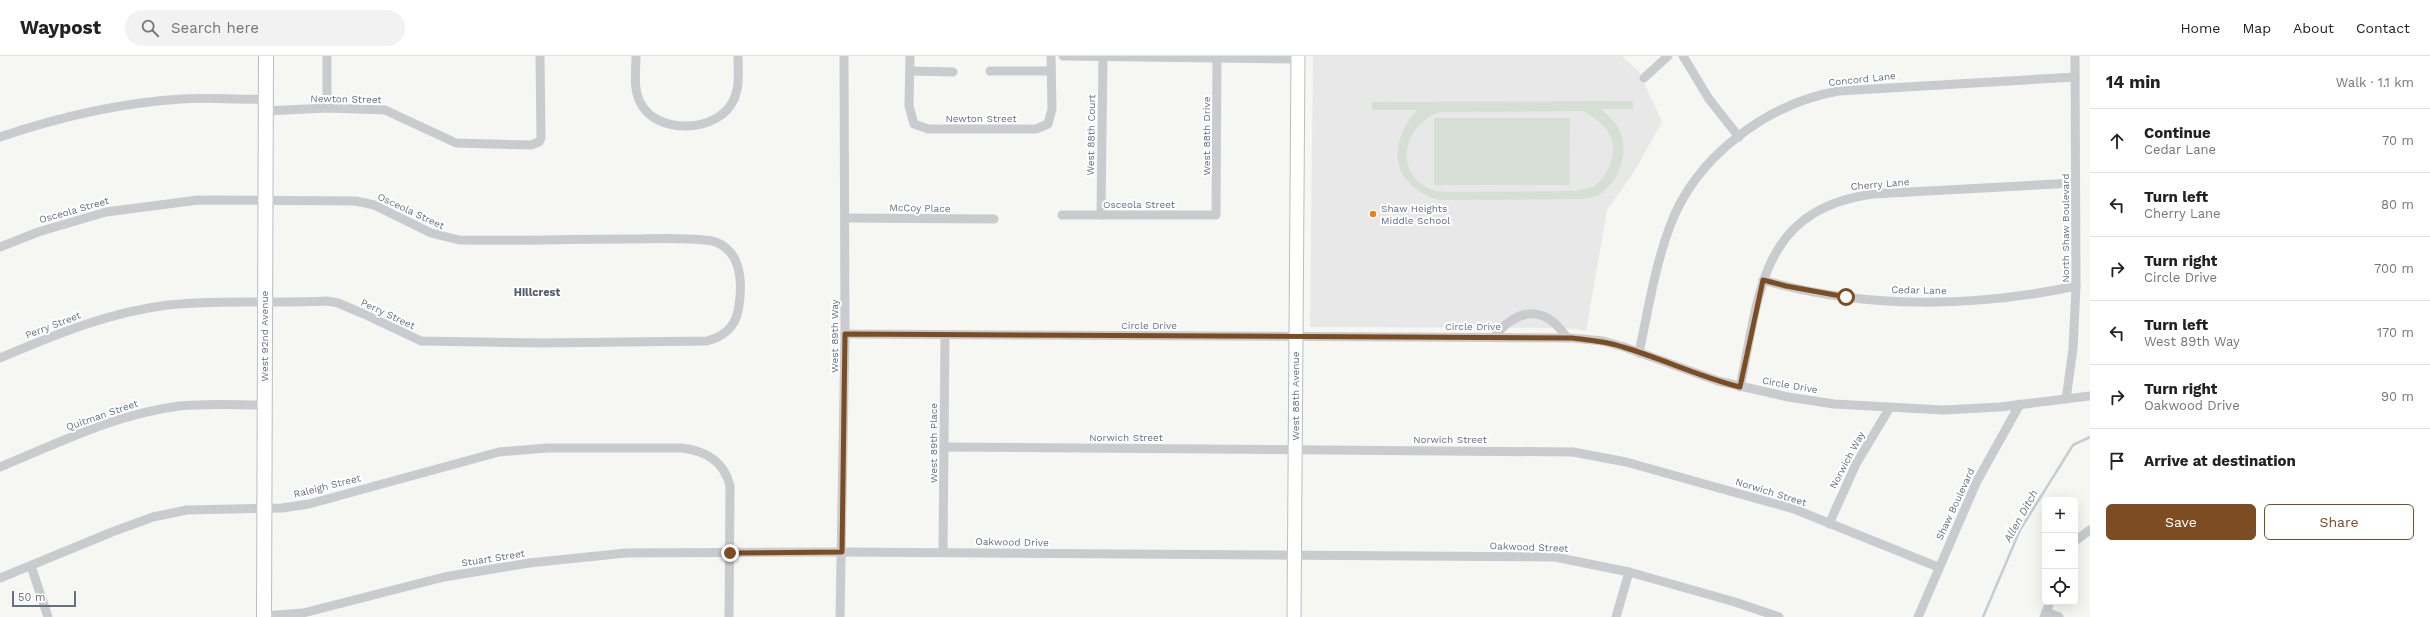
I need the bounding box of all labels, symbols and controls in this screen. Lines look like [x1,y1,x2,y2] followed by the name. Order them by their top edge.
[125,10,405,46] search box
[20,16,101,39] text: Waypost
[139,17,161,39] icon: search
[171,19,259,37] text: Search here
[2180,20,2220,36] text: Home
[2242,20,2271,36] text: Map
[2293,20,2334,36] text: About
[2356,20,2410,36] text: Contact
[1828,70,1897,88] street label: Concord Lane
[2106,72,2161,92] text: 14 min
[2336,75,2414,90] text: Walk · 1.1 km
[310,93,382,105] street label: Newton Street
[1085,94,1097,176] street label: West 88th Court
[1201,96,1212,175] street label: West 88th Drive
[945,113,1017,124] street label: Newton Street
[2144,124,2211,142] text: Continue
[2106,130,2128,152] icon: ahead
[2382,133,2414,148] text: 70 m
[2144,142,2216,157] text: Cedar Lane
[2060,174,2071,282] street label: North Shaw Boulevard
[1850,176,1910,192] street label: Cherry Lane
[2144,188,2208,206] text: Turn left
[376,191,447,232] street label: Osceola Street
[2106,194,2128,216] icon: left
[38,195,111,225] street label: Osceola Street
[2381,197,2414,212] text: 80 m
[1103,199,1176,210] street label: Osceola Street
[889,202,951,214] street label: McCoy Place
[1381,203,1450,226] place label: Shaw Heights Middle School
[2144,206,2221,221] text: Cherry Lane
[1368,209,1378,219] marker: Shaw Heights Middle School
[2144,252,2217,270] text: Turn right
[2106,258,2128,280] icon: right
[2374,261,2414,276] text: 700 m
[2144,270,2217,285] text: Circle Drive
[1891,284,1947,296] street label: Cedar Lane
[514,286,560,299] district label: Hillcrest
[1837,288,1855,306] route start
[259,290,270,381] street label: West 92nd Avenue
[359,297,417,332] street label: Perry Street
[829,298,840,373] street label: West 89th Way
[24,309,83,341] street label: Perry Street
[2144,316,2208,334] text: Turn left
[1121,320,1177,331] street label: Circle Drive
[1445,321,1501,332] street label: Circle Drive
[2106,322,2128,344] icon: left
[2377,325,2414,340] text: 170 m
[2144,334,2240,349] text: West 89th Way
[1290,351,1301,441] street label: West 88th Avenue
[1761,375,1819,395] street label: Circle Drive
[2144,380,2217,398] text: Turn right
[2106,386,2128,408] icon: right
[2381,389,2414,404] text: 90 m
[65,397,140,432] street label: Quitman Street
[2144,398,2240,413] text: Oakwood Drive
[928,403,939,483] street label: West 89th Place
[1827,429,1867,490] street label: Norwich Way
[1089,432,1164,443] street label: Norwich Street
[1413,434,1488,445] street label: Norwich Street
[2106,450,2128,472] icon: arrive
[2144,452,2296,470] text: Arrive at destination
[1934,466,1976,542] street label: Shaw Boulevard
[292,472,363,500] street label: Raleigh Street
[1734,476,1809,508] street label: Norwich Street
[2001,488,2041,545] water label: Allen Ditch
[2042,497,2078,605] map controls
[2042,497,2078,533] button: +
[2106,504,2256,540] button: Save
[2264,504,2414,540] button: Share
[2042,533,2078,569] button: −
[975,536,1049,548] street label: Oakwood Drive
[1489,540,1569,554] street label: Oakwood Street
[721,544,739,562] route end
[461,547,526,568] street label: Stuart Street
[2042,569,2078,605] button: locate
[12,589,76,608] scale bar
[18,591,45,604] text: 50 m

